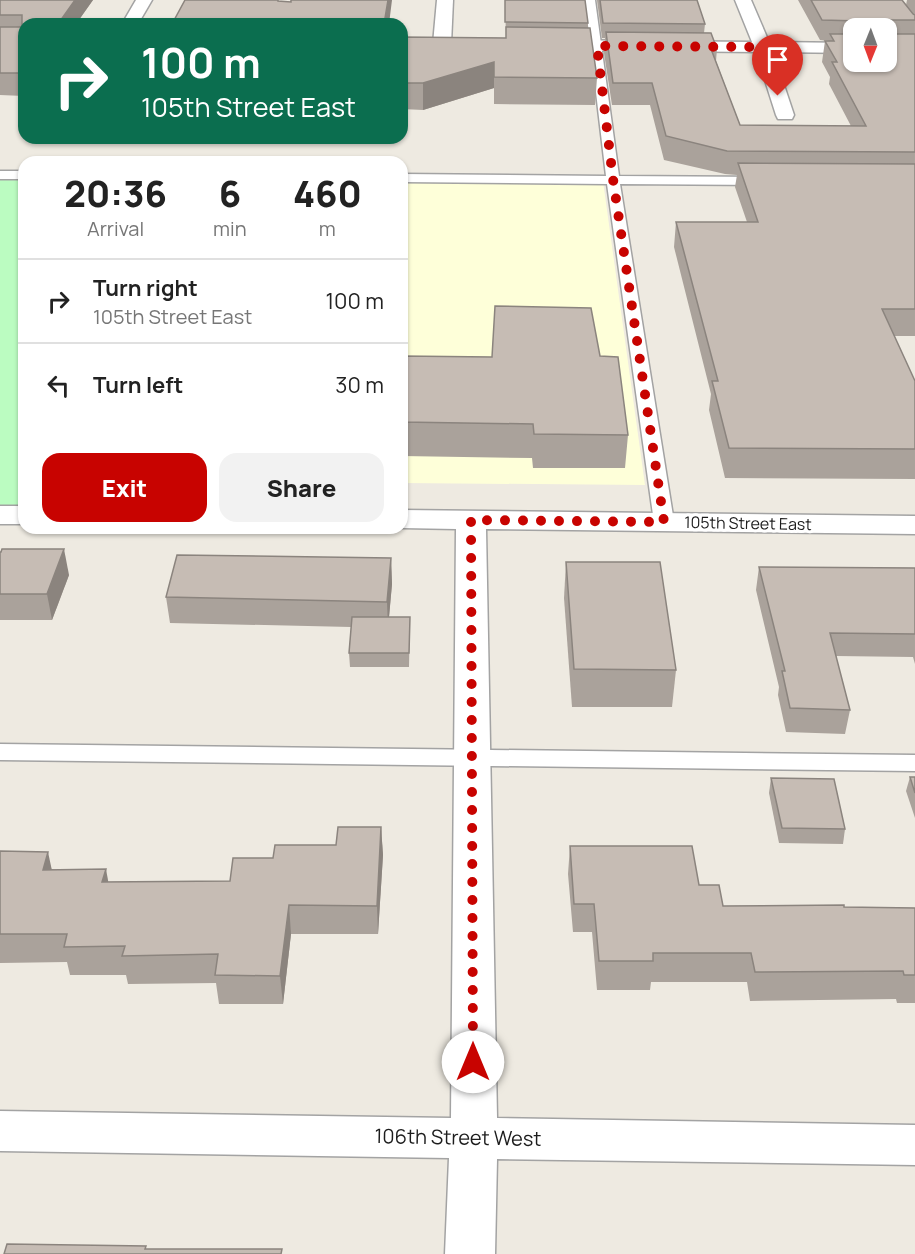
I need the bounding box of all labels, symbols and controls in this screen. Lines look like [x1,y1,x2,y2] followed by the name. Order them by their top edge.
[843,18,897,72] north arrow
[843,18,897,72] map controls
[141,33,261,91] text: 100 m
[752,34,803,96] pin
[42,42,120,120] icon: right
[761,43,794,76] icon: arrive
[141,88,356,125] text: 105th Street East
[64,169,167,218] text: 20:36
[219,169,241,218] text: 6
[293,169,362,218] text: 460
[87,215,144,242] text: Arrival
[213,215,247,242] text: min
[319,215,336,242] text: m
[93,273,198,303] text: Turn right
[42,285,75,318] icon: right
[326,286,384,316] text: 100 m
[93,303,252,330] text: 105th Street East
[42,369,75,402] icon: left
[93,370,183,400] text: Turn left
[335,370,384,400] text: 30 m
[42,453,207,522] button: Exit
[219,453,384,522] button: Share
[684,511,812,535] street label: 105th Street East
[441,1030,505,1094] position arrow
[374,1122,542,1152] street label: 106th Street West

